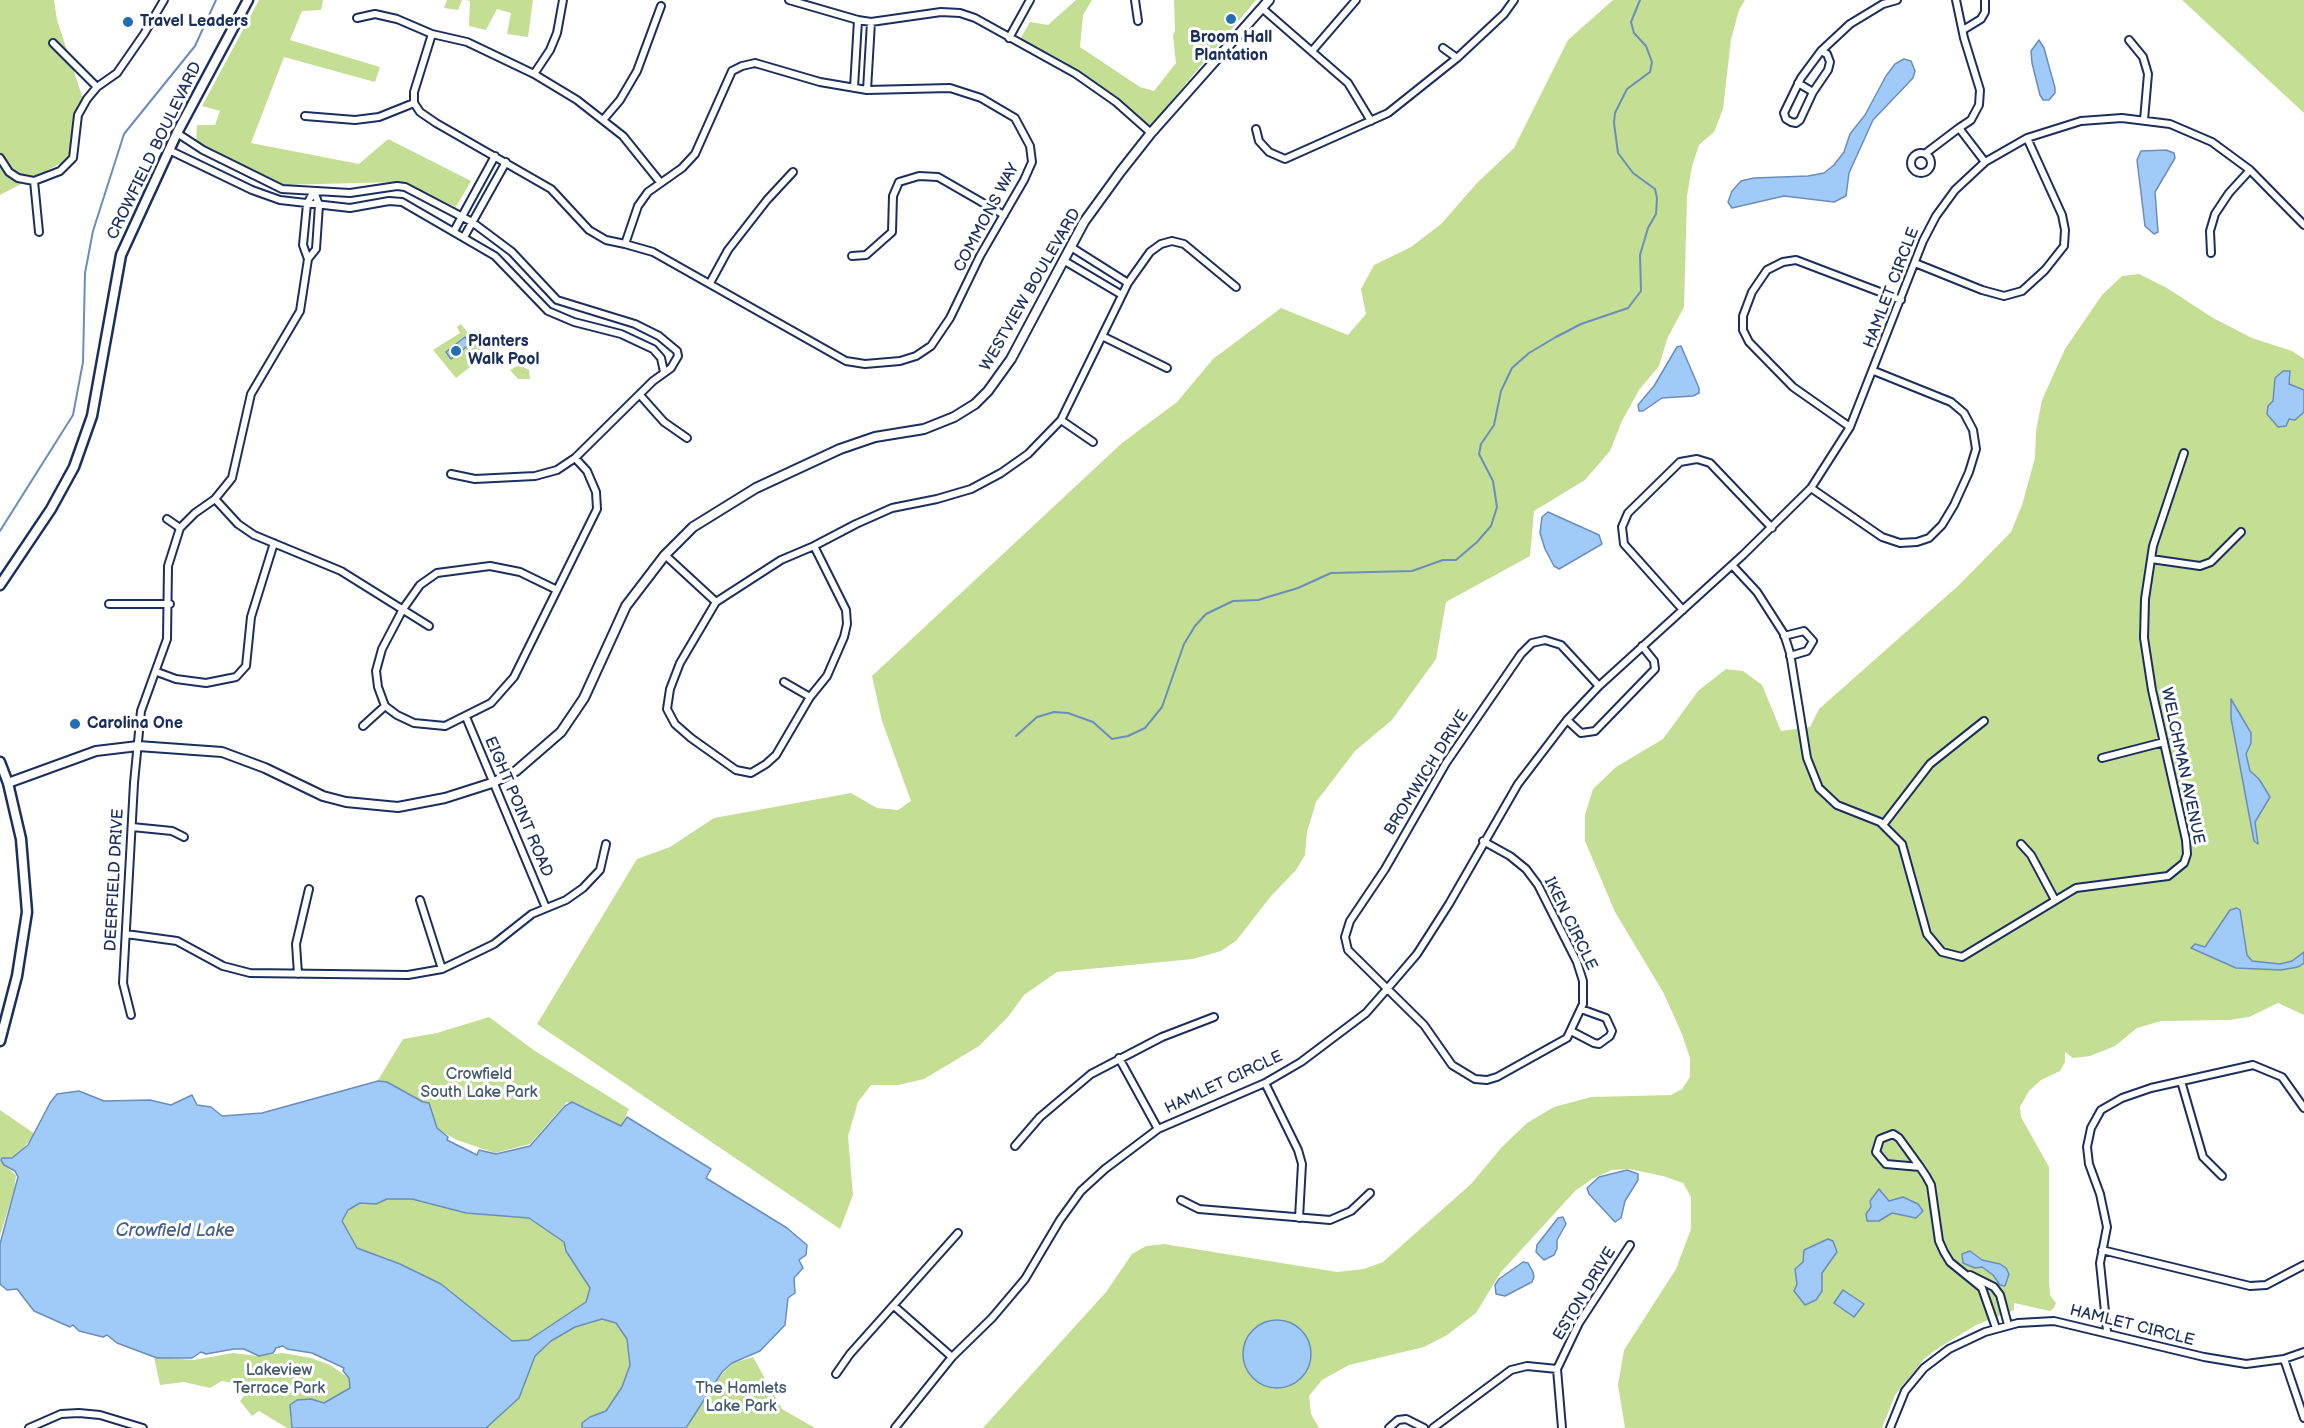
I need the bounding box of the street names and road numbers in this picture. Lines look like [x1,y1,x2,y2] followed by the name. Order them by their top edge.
[104,59,206,243] street label: CROWFIELD BOULEVARD
[950,160,1024,276] street label: COMMONS WAY
[977,205,1085,375] street label: WESTVIEW BOULEVARD
[1860,225,1924,351] street label: HAMLET CIRCLE
[2156,686,2208,846] street label: WELCHMAN AVENUE
[1381,707,1473,839] street label: BROMWICH DRIVE
[480,734,556,880] street label: EIGHT POINT ROAD
[102,808,128,952] street label: DEERFIELD DRIVE
[1539,874,1601,974] street label: IKEN CIRCLE
[1162,1047,1286,1119] street label: HAMLET CIRCLE
[1550,1244,1620,1344] street label: ESTON DRIVE
[2068,1301,2196,1351] street label: HAMLET CIRCLE

